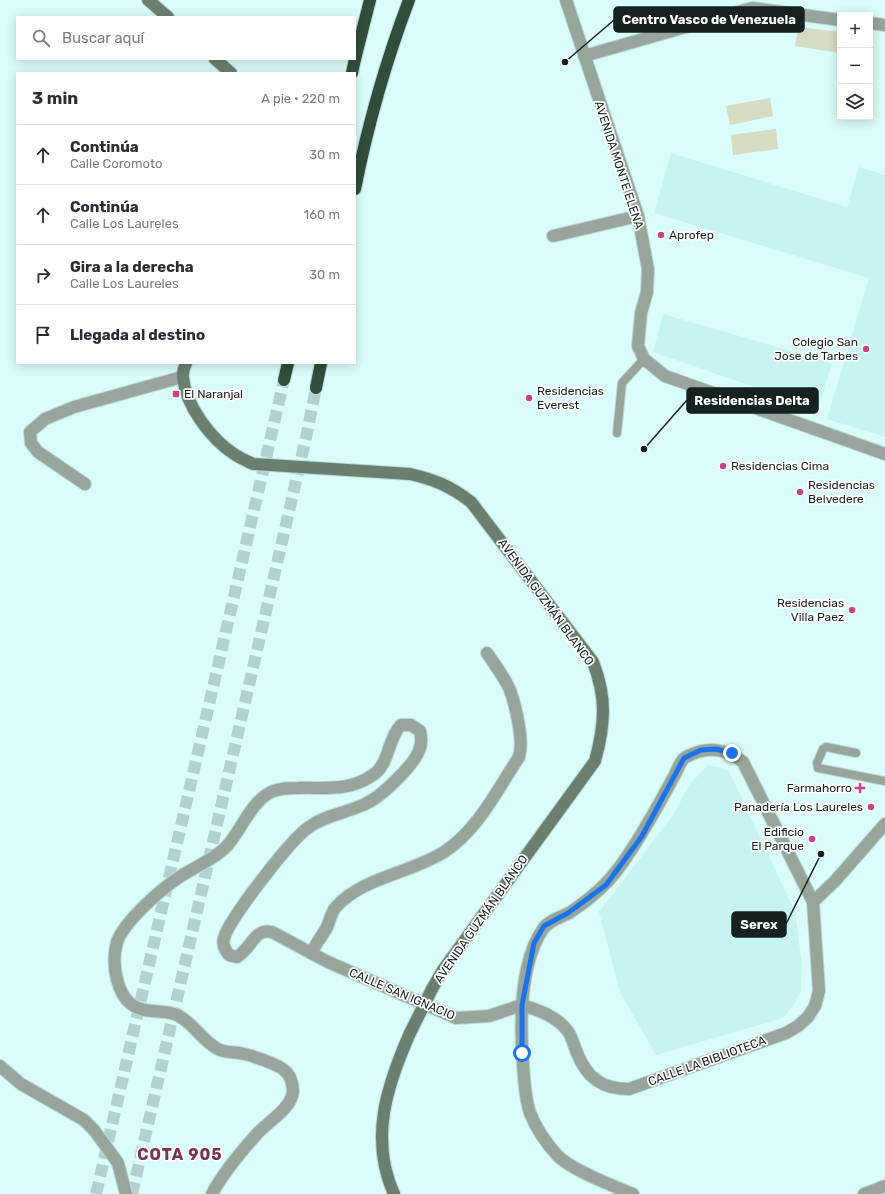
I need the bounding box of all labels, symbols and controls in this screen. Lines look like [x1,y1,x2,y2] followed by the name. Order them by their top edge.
[614,7,804,32] callout: Centro Vasco de Venezuela
[622,12,796,27] text: Centro Vasco de Venezuela
[837,12,873,120] map controls
[837,12,873,48] button: +
[16,16,356,60] search box
[30,27,52,49] icon: search
[62,29,144,47] text: Buscar aquí
[837,48,873,84] button: −
[837,84,873,120] button: layers
[32,88,78,108] text: 3 min
[261,91,340,106] text: A pie · 220 m
[592,99,646,231] street label: AVENIDA MONTE ELENA
[70,138,139,156] text: Continúa
[32,144,54,166] icon: ahead
[309,147,340,162] text: 30 m
[70,156,163,171] text: Calle Coromoto
[70,198,139,216] text: Continúa
[32,204,54,226] icon: ahead
[304,207,340,222] text: 160 m
[70,216,179,231] text: Calle Los Laureles
[669,228,714,242] place label: Aprofep
[656,230,666,240] marker: Aprofep
[70,258,194,276] text: Gira a la derecha
[32,264,54,286] icon: right
[309,267,340,282] text: 30 m
[70,276,179,291] text: Calle Los Laureles
[32,324,54,346] icon: arrive
[70,326,205,344] text: Llegada al destino
[774,335,858,363] place label: Colegio San Jose de Tarbes
[861,344,871,354] marker: Colegio San Jose de Tarbes
[537,384,604,412] place label: Residencias Everest
[184,387,243,401] place label: El Naranjal
[687,388,818,413] callout: Residencias Delta
[171,389,181,399] marker: El Naranjal
[524,393,534,403] marker: Residencias Everest
[694,393,810,408] text: Residencias Delta
[731,459,829,473] place label: Residencias Cima
[718,461,728,471] marker: Residencias Cima
[808,478,875,506] place label: Residencias Belvedere
[795,487,805,497] marker: Residencias Belvedere
[495,536,597,668] street label: AVENIDA GUZMÁN BLANCO
[777,596,844,624] place label: Residencias Villa Paez
[847,605,857,615] marker: Residencias Villa Paez
[723,744,741,762] route end
[787,781,852,795] place label: Farmahorro
[855,783,865,793] marker: Farmahorro
[734,800,863,814] place label: Panadería Los Laureles
[866,802,876,812] marker: Panadería Los Laureles
[751,825,804,853] place label: Edificio El Parque
[807,834,817,844] marker: Edificio El Parque
[431,852,531,986] street label: AVENIDA GUZMÁN BLANCO
[732,912,786,937] callout: Serex
[740,917,778,932] text: Serex
[347,965,457,1023] street label: CALLE SAN IGNACIO
[646,1033,768,1089] street label: CALLE LA BIBLIOTECA
[513,1044,531,1062] route start
[137,1145,223,1164] district label: COTA 905

